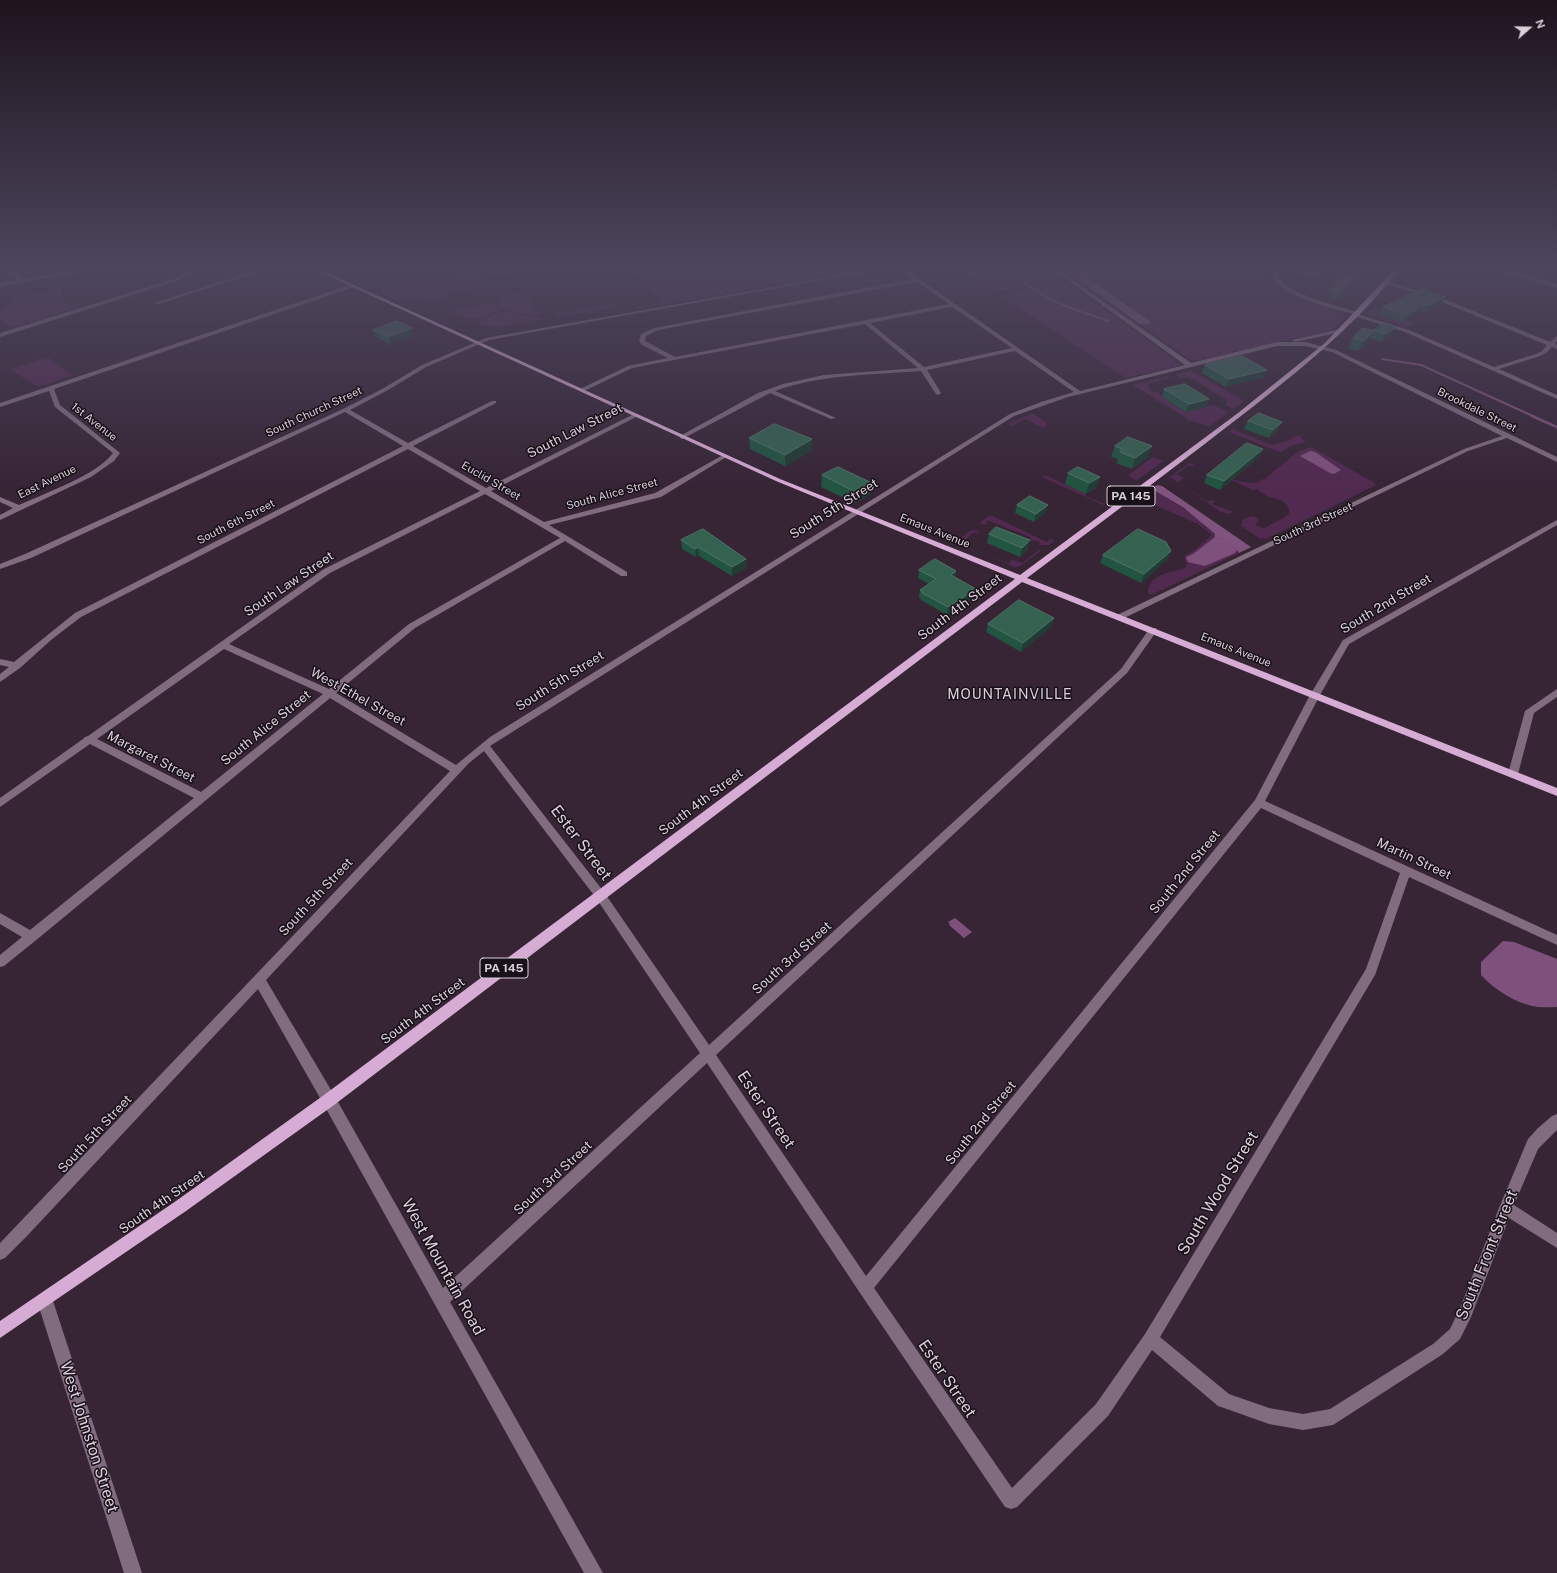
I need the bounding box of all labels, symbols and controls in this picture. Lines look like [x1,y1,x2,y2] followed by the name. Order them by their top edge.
[1509,8,1549,48] north arrow
[1533,18,1547,30] text: N
[264,384,364,440] street label: South Church Street
[1435,385,1519,435] street label: Brookdale Street
[68,400,120,444] street label: 1st Avenue
[525,400,625,462] street label: South Law Street
[459,459,523,503] street label: Euclid Street
[16,462,78,502] street label: East Avenue
[565,475,659,513] street label: South Alice Street
[787,476,881,542] street label: South 5th Street
[1107,486,1155,506] road number: PA 145
[195,497,277,547] street label: South 6th Street
[1271,500,1355,548] street label: South 3rd Street
[898,511,972,551] street label: Emaus Avenue
[241,548,337,620] street label: South Law Street
[915,570,1005,644] street label: South 4th Street
[1338,571,1434,637] street label: South 2nd Street
[1199,630,1273,670] street label: Emaus Avenue
[513,648,607,714] street label: South 5th Street
[308,664,408,730] street label: West Ethel Street
[218,687,314,769] street label: South Alice Street
[947,687,1073,703] district label: MOUNTAINVILLE
[104,728,198,786] street label: Margaret Street
[656,765,746,839] street label: South 4th Street
[546,801,616,885] street label: Ester Street
[1146,827,1224,917] street label: South 2nd Street
[1374,835,1454,883] street label: Martin Street
[276,855,356,939] street label: South 5th Street
[749,918,835,998] street label: South 3rd Street
[480,958,528,978] road number: PA 145
[378,974,468,1048] street label: South 4th Street
[733,1067,799,1153] street label: Ester Street
[942,1078,1020,1168] street label: South 2nd Street
[55,1092,135,1176] street label: South 5th Street
[1173,1128,1263,1258] street label: South Wood Street
[511,1138,595,1218] street label: South 3rd Street
[116,1167,208,1237] street label: South 4th Street
[1452,1187,1522,1323] street label: South Front Street
[398,1195,488,1339] street label: West Mountain Road
[914,1336,980,1422] street label: Ester Street
[55,1359,123,1515] street label: West Johnston Street

